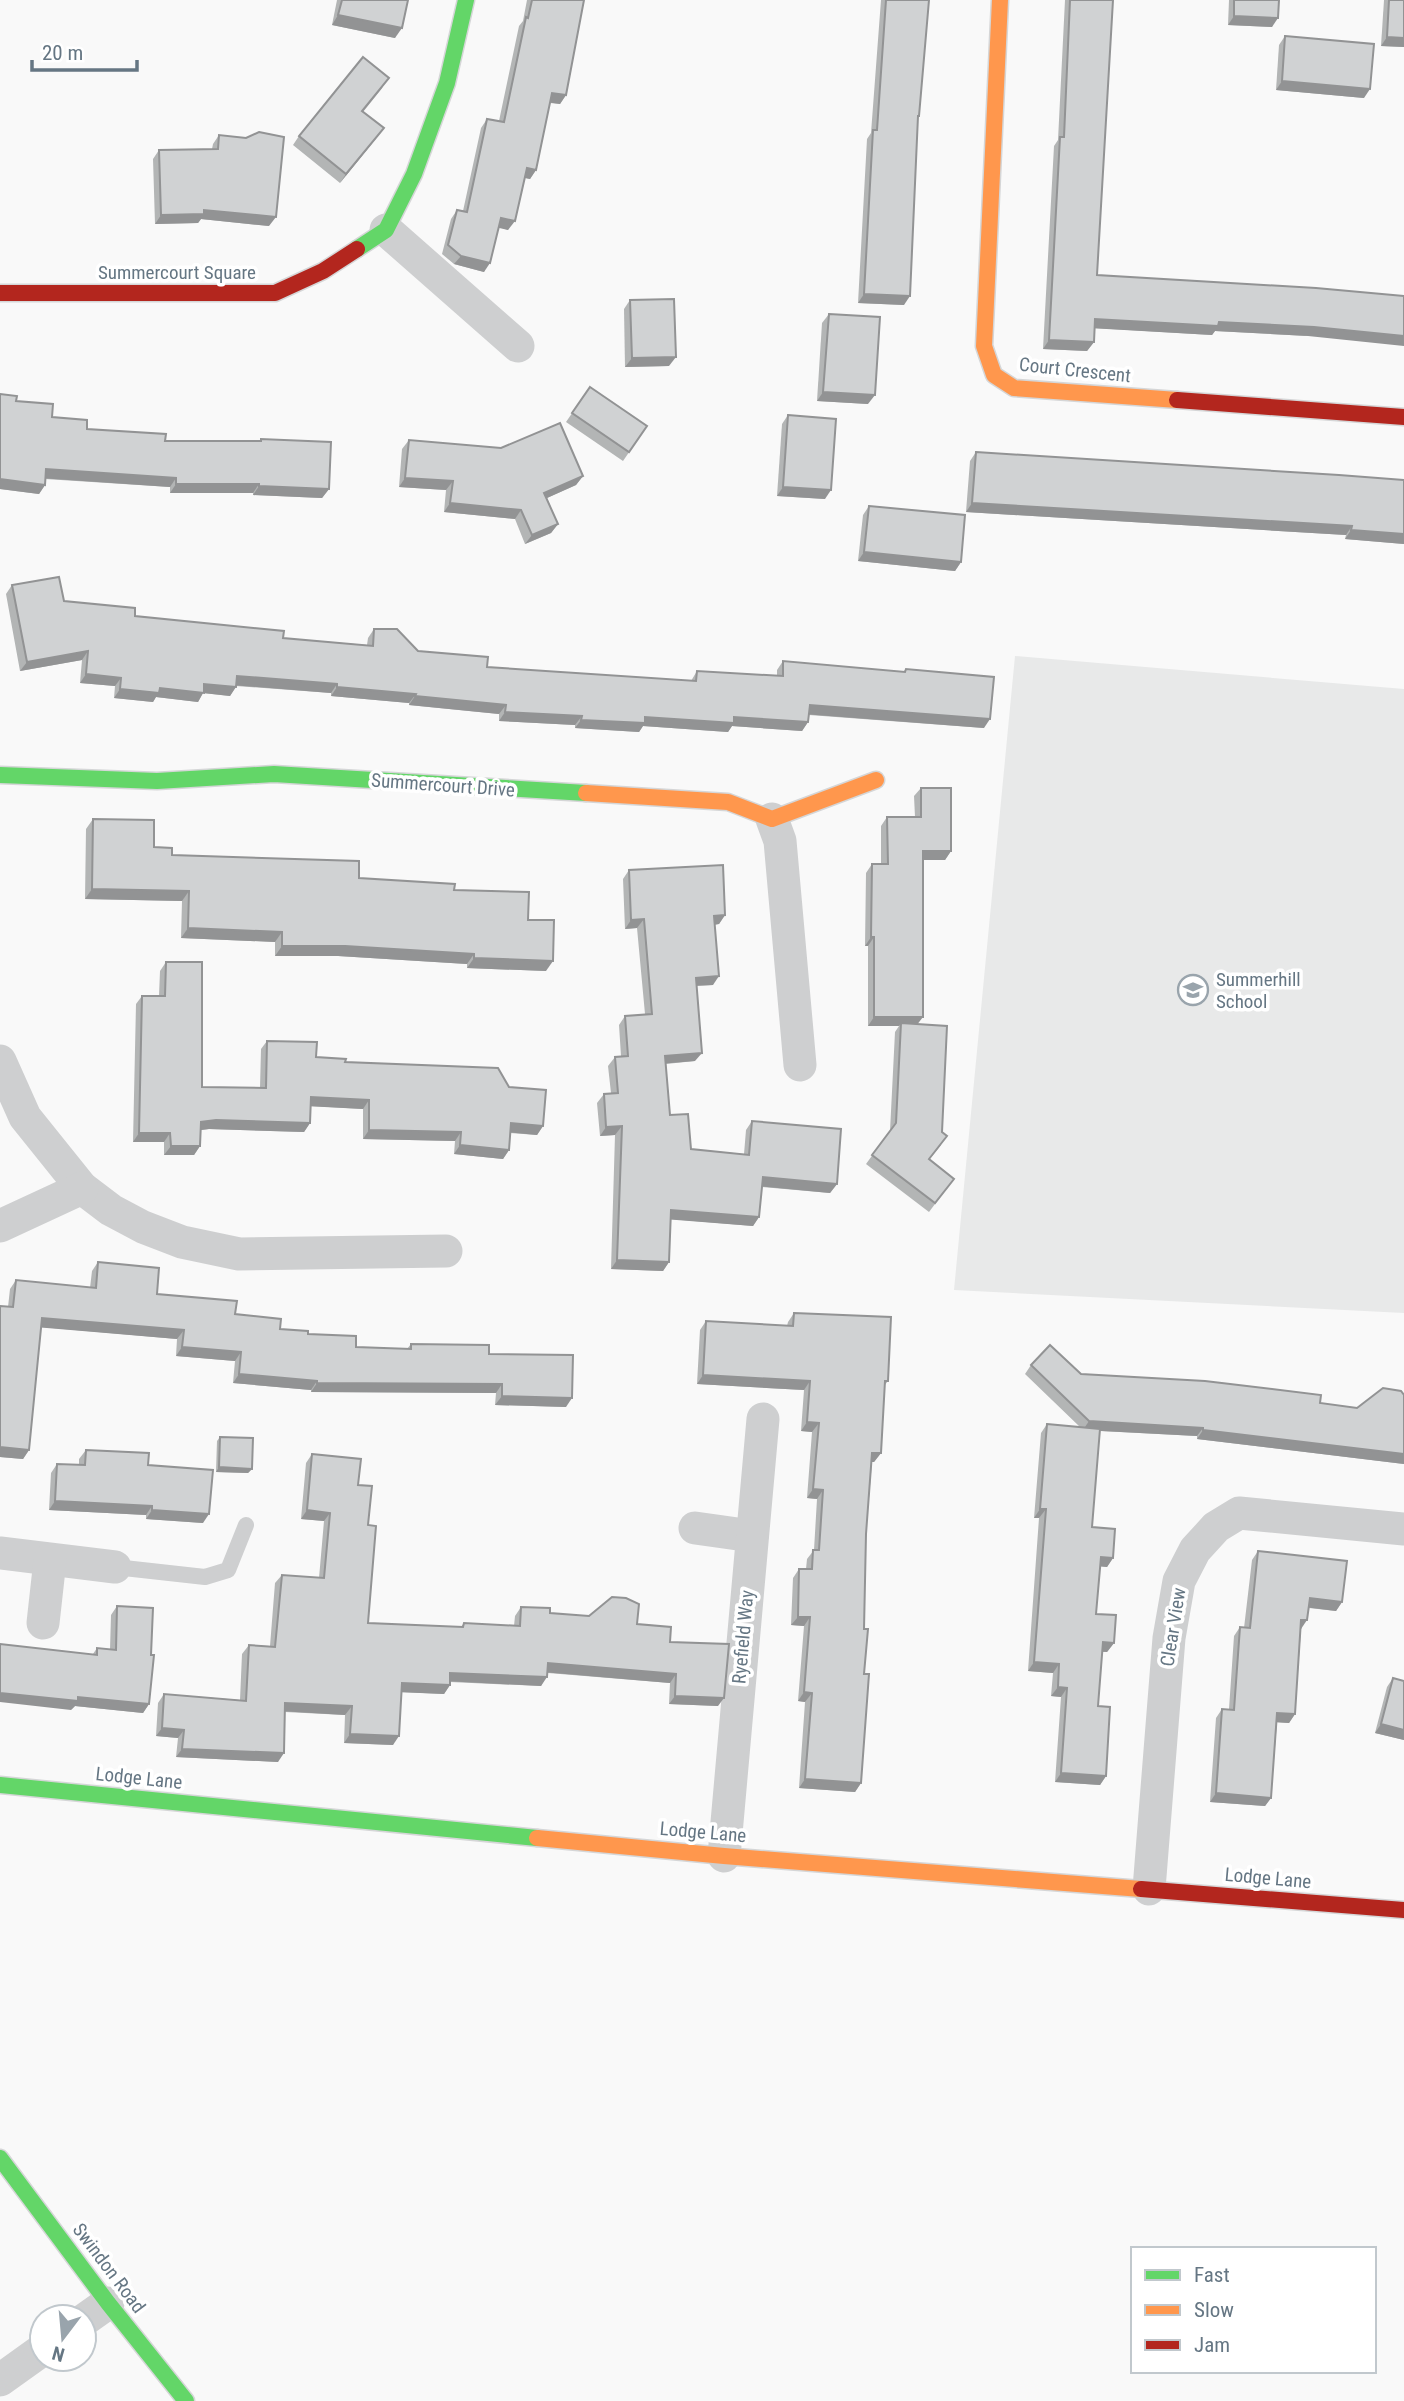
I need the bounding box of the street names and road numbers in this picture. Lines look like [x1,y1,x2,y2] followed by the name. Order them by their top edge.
[98,261,256,284] street label: Summercourt Square
[1018,353,1132,387] street label: Court Crescent
[370,769,516,801] street label: Summercourt Drive
[1155,1586,1191,1668] street label: Clear View
[727,1589,759,1685] street label: Ryefield Way
[95,1762,183,1794] street label: Lodge Lane
[659,1817,747,1847] street label: Lodge Lane
[1224,1863,1312,1893] street label: Lodge Lane
[68,2219,150,2317] street label: Swindon Road

